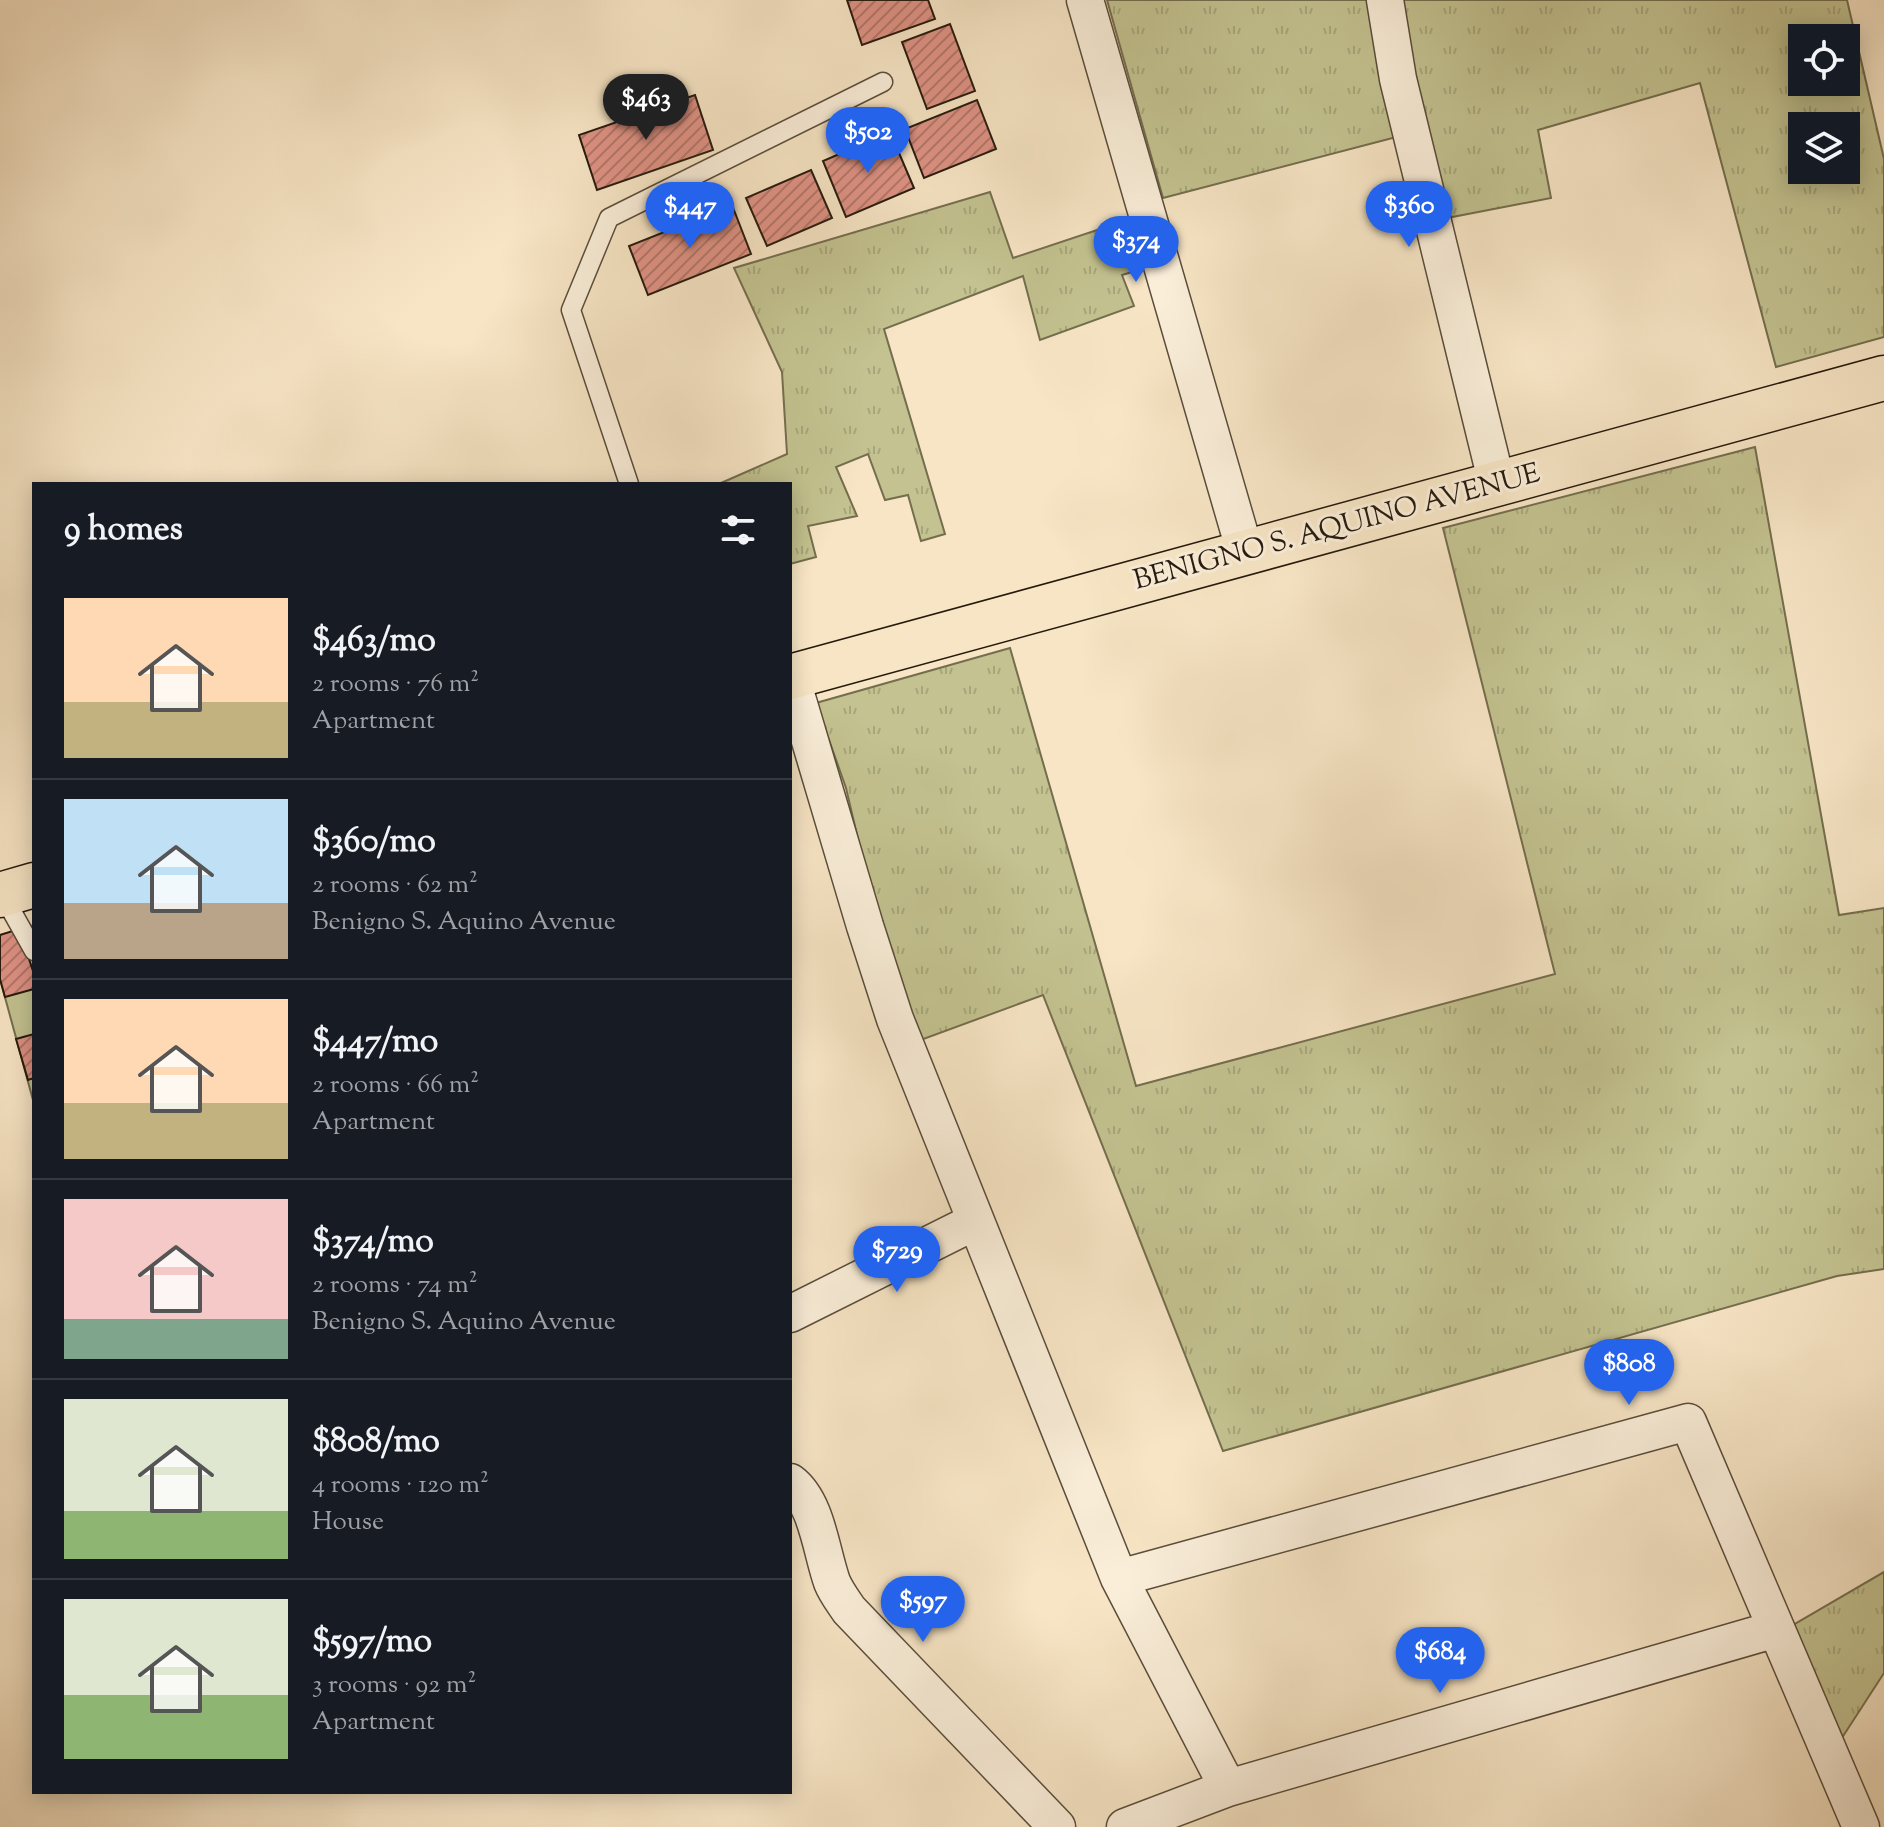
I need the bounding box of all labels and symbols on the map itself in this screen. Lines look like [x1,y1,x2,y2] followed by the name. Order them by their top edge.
[599,74,693,142] pin: $463
[821,107,915,175] pin: $502
[1362,181,1456,249] pin: $360
[643,182,737,250] pin: $447
[1089,216,1183,284] pin: $374
[1129,454,1545,602] street label: BENIGNO S. AQUINO AVENUE
[850,1226,944,1294] pin: $729
[1582,1339,1676,1407] pin: $808
[876,1576,970,1644] pin: $597
[1393,1627,1487,1695] pin: $684

